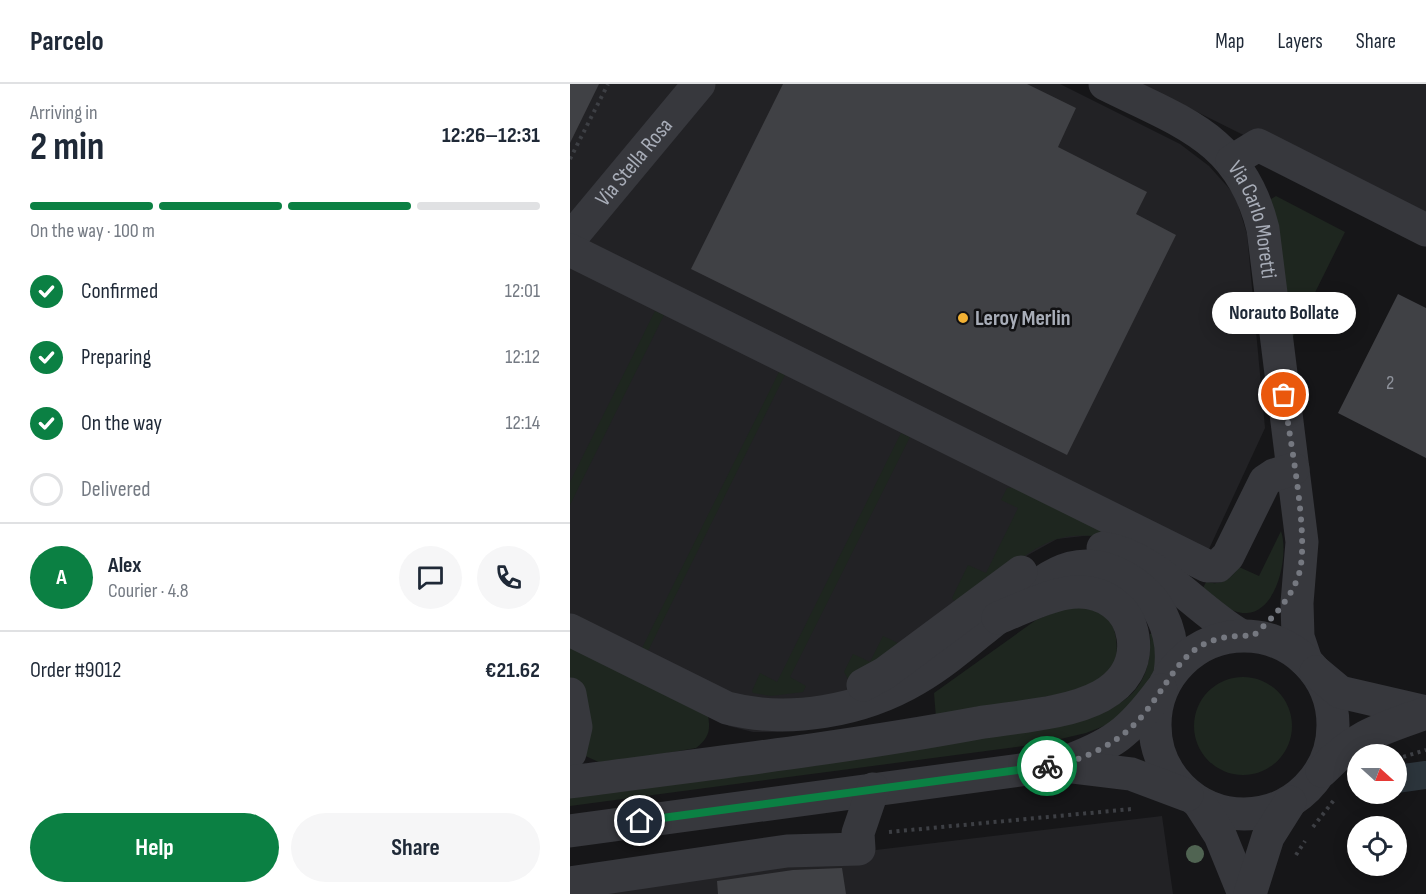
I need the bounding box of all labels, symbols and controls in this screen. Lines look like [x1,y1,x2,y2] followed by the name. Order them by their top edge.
[30,25,104,58] text: Parcelo
[1215,29,1244,54] text: Map
[1277,29,1323,54] text: Layers
[1356,29,1396,54] text: Share
[30,101,98,125] text: Arriving in
[590,113,678,212] street label: Via Stella Rosa
[442,122,540,149] text: 12:26–12:31
[30,124,104,171] text: 2 min
[1222,156,1283,280] street label: Via Carlo Moretti
[30,219,155,243] text: On the way · 100 m
[30,275,63,308] icon: check
[81,278,158,305] text: Confirmed
[505,279,540,303] text: 12:01
[1212,293,1356,335] callout: Norauto Bollate
[1229,301,1339,325] text: Norauto Bollate
[975,305,1071,332] place label: Leroy Merlin
[956,311,970,325] marker: Leroy Merlin
[30,341,63,374] icon: check
[81,344,151,371] text: Preparing
[505,345,540,369] text: 12:12
[1258,369,1309,420] pin
[1386,371,1394,395] house number: 2
[1267,378,1300,411] icon: bag
[30,407,63,440] icon: check
[81,410,162,437] text: On the way
[505,411,540,435] text: 12:14
[81,476,150,503] text: Delivered
[399,546,462,609] button: chat
[477,546,540,609] button: phone
[108,552,141,579] text: Alex
[56,564,67,591] text: A
[108,579,189,603] text: Courier · 4.8
[30,657,121,684] text: Order #9012
[485,657,540,684] text: €21.62
[1017,736,1077,796] courier
[1347,744,1407,804] north arrow
[1347,744,1407,876] map controls
[1031,750,1064,783] icon: bike
[614,795,665,846] pin
[623,804,656,837] icon: home
[30,813,279,882] button: Help
[291,813,540,882] button: Share
[1347,816,1407,876] button: locate

